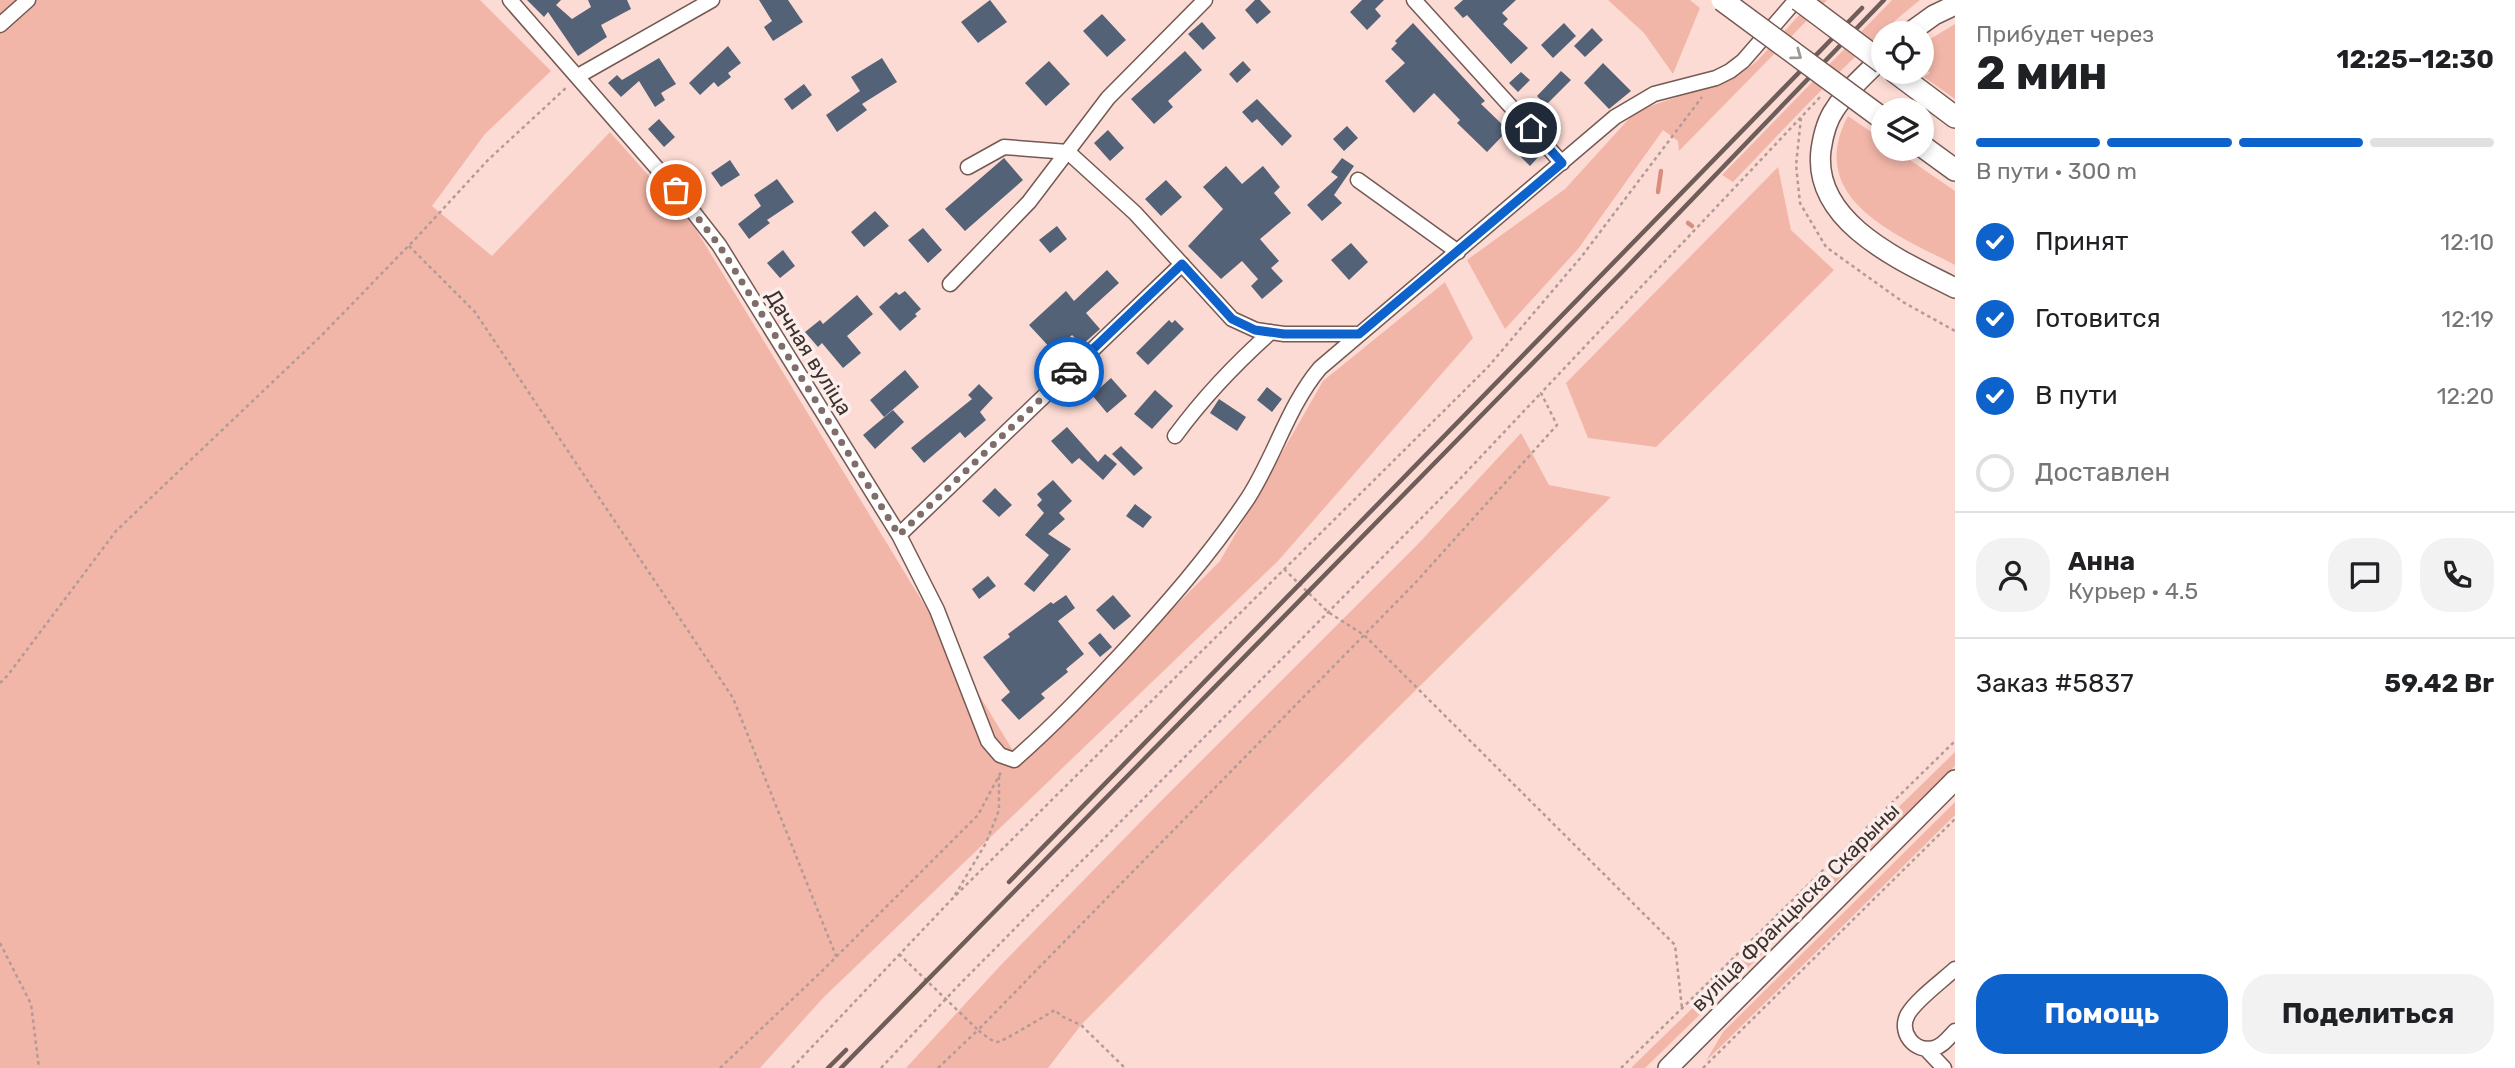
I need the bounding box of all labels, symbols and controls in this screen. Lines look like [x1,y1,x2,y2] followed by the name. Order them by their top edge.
[1976,20,2154,48] text: Прибудет через
[1871,21,1934,161] map controls
[1871,21,1934,84] button: locate
[2337,44,2494,75] text: 12:25–12:30
[1976,46,2108,101] text: 2 мин
[1789,47,1801,59] one-way arrow
[1501,98,1561,158] pin
[1871,98,1934,161] button: layers
[1512,109,1550,147] icon: home
[1976,157,2137,185] text: В пути · 300 m
[646,160,706,220] pin
[657,171,695,209] icon: bag
[1976,223,2014,261] icon: check
[2035,226,2128,257] text: Принят
[2440,228,2494,256] text: 12:10
[760,285,858,419] street label: Дачная вуліца
[1976,300,2014,338] icon: check
[2035,303,2161,334] text: Готовится
[2441,305,2494,333] text: 12:19
[1034,337,1104,407] courier
[1050,353,1088,391] icon: car
[1976,377,2014,415] icon: check
[2035,380,2118,411] text: В пути
[2437,382,2494,410] text: 12:20
[2035,457,2170,488] text: Доставлен
[1976,538,2050,612] button: person
[2328,538,2402,612] button: chat
[2420,538,2494,612] button: phone
[2068,546,2135,577] text: Анна
[2068,577,2198,605] text: Курьер · 4.5
[1976,668,2134,699] text: Заказ #5837
[2384,668,2494,699] text: 59.42 Br
[1686,798,1904,1016] street label: вуліца Францыска Скарыны
[1976,974,2228,1054] button: Помощь
[2242,974,2494,1054] button: Поделиться

